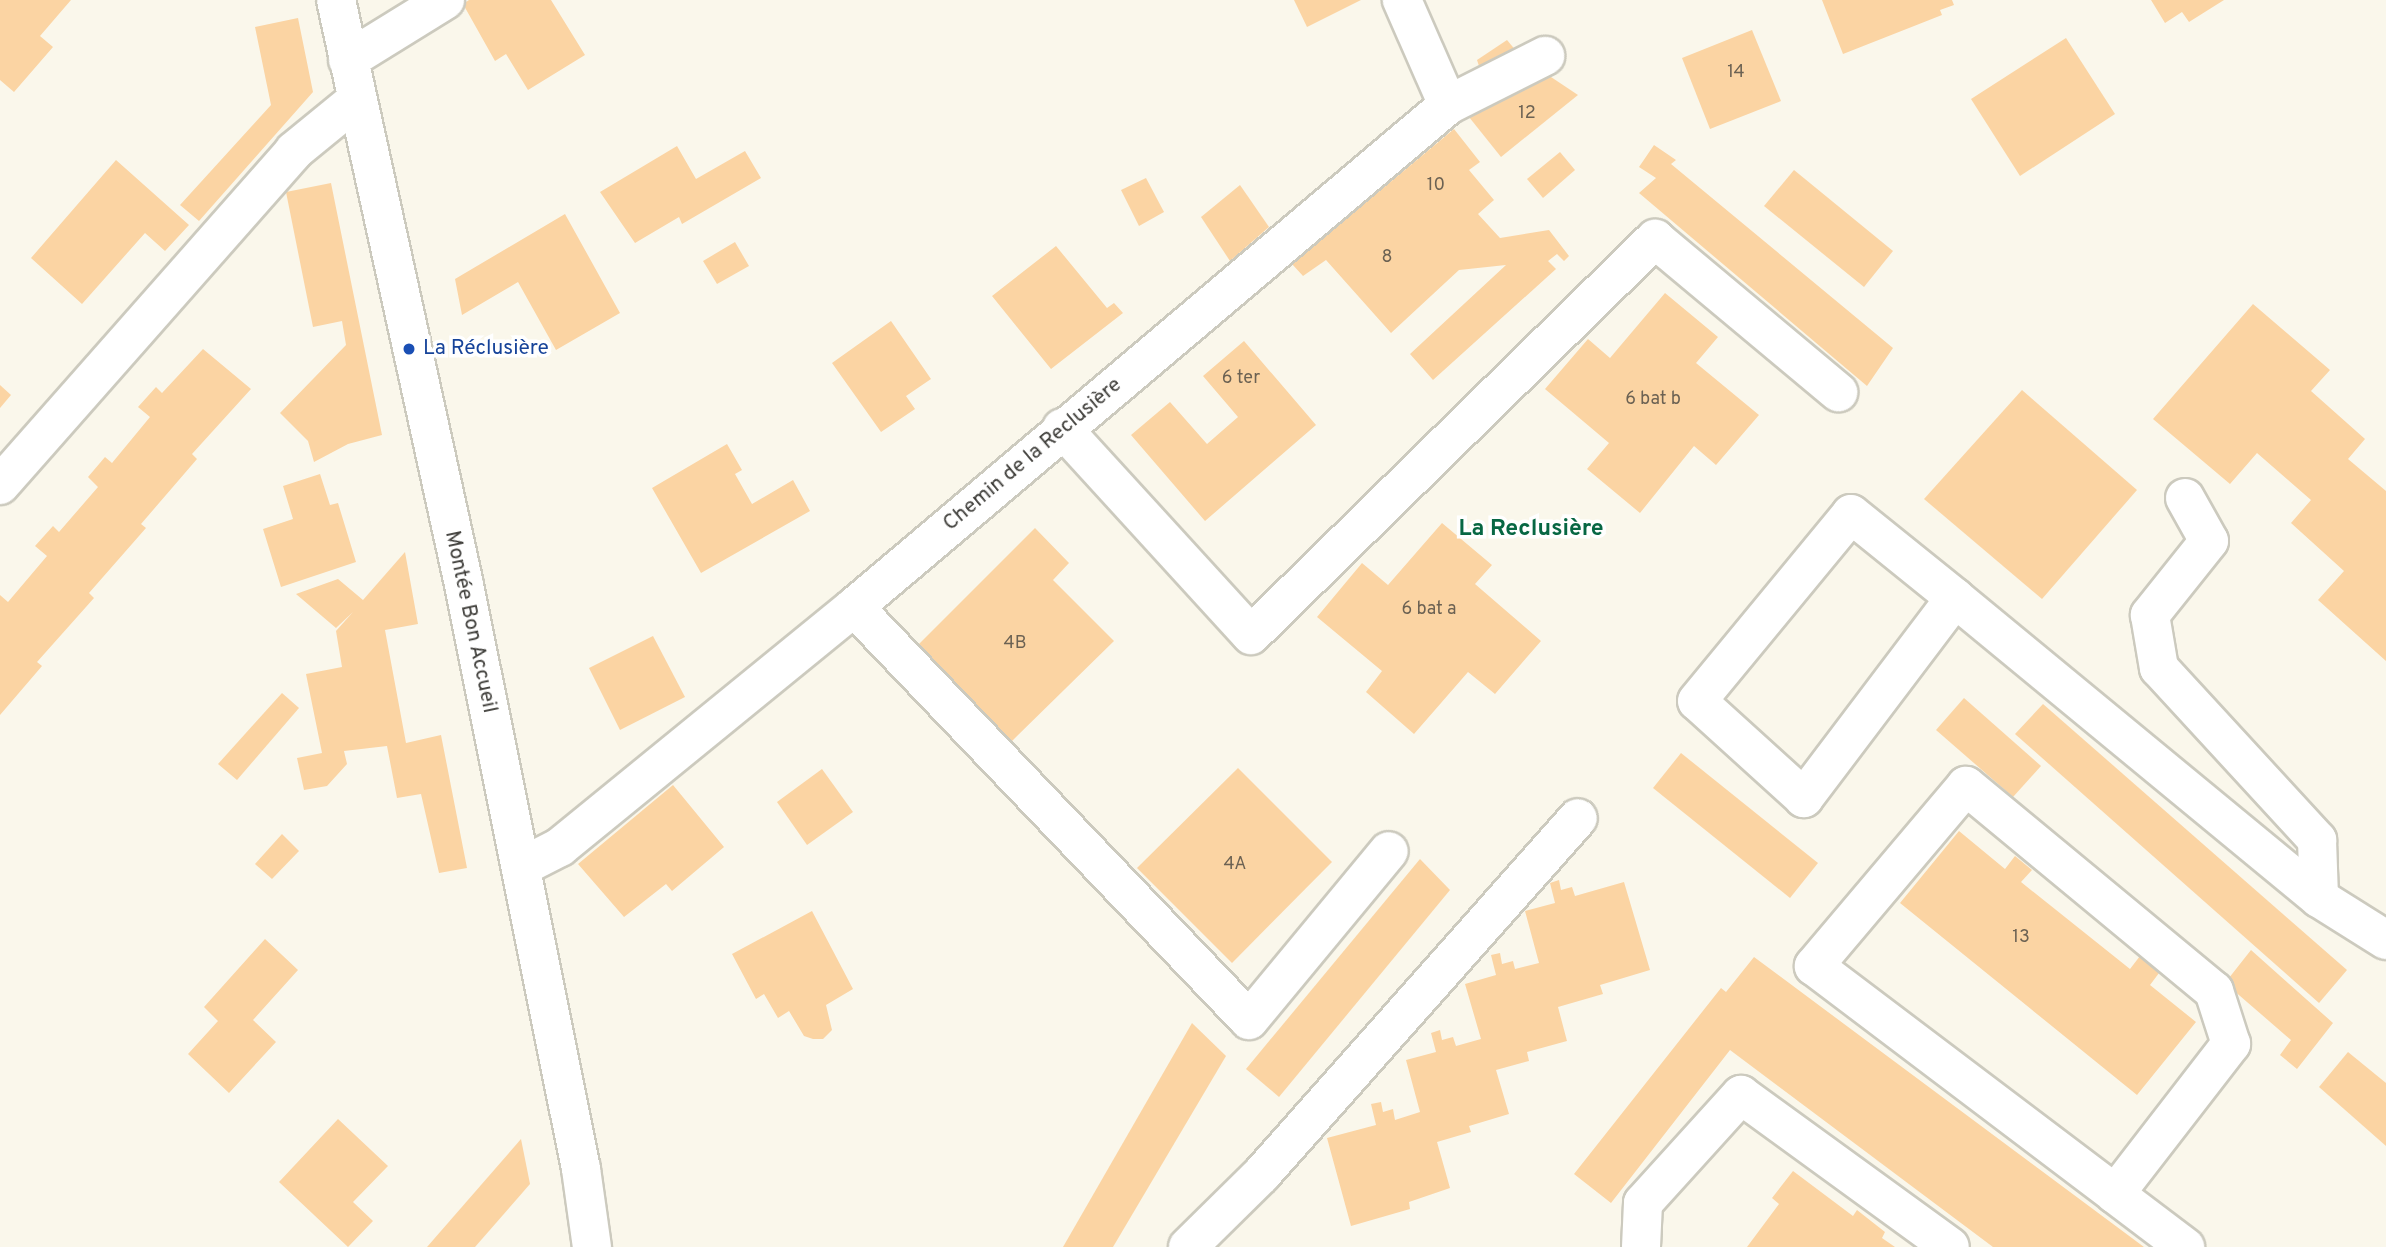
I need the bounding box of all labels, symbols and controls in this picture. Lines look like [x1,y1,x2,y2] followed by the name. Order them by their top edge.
[1727,62,1745,84] house number: 14
[1518,103,1536,125] house number: 12
[1427,175,1445,197] house number: 10
[1382,247,1392,269] house number: 8
[423,336,549,362] place label: La Réclusière
[401,341,417,357] marker: La Réclusière
[1222,368,1260,390] house number: 6 ter
[939,373,1127,537] street label: Chemin de la Reclusière
[1625,389,1681,411] house number: 6 bat b
[1458,516,1604,544] district label: La Reclusière
[438,528,502,716] street label: Montée Bon Accueil
[1401,599,1457,621] house number: 6 bat a
[1004,633,1026,655] house number: 4B
[1223,854,1247,876] house number: 4A
[2012,927,2030,949] house number: 13

